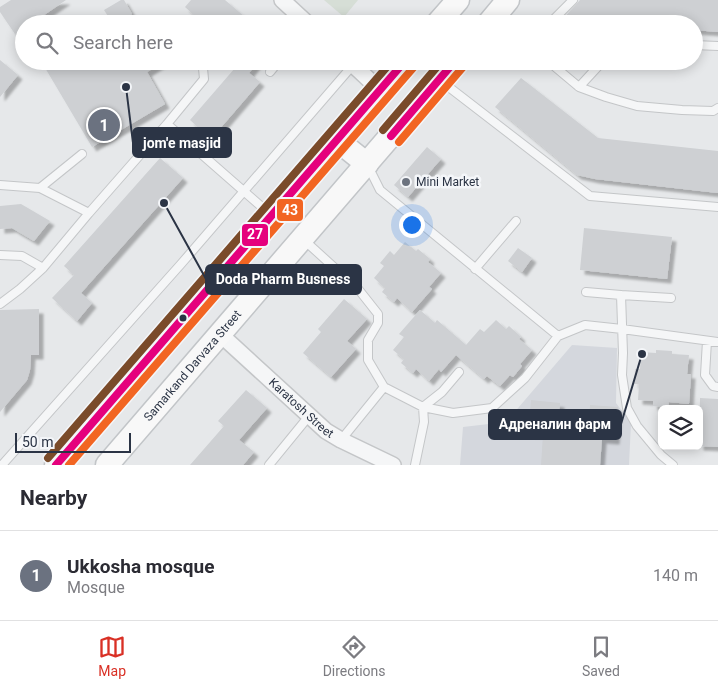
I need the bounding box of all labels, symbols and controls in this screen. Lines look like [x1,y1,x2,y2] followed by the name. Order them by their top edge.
[15,15,703,70] search box
[33,29,61,57] icon: search
[73,31,173,54] text: Search here
[88,106,120,144] pin: 1
[133,128,231,157] callout: jom'e masjid
[142,135,221,151] text: jom'e masjid
[416,175,479,189] place label: Mini Market
[400,176,412,188] marker: Mini Market
[276,198,304,222] line badge: 43
[282,202,298,218] text: 43
[399,212,425,238] your location
[241,223,269,247] line badge: 27
[247,226,263,242] text: 27
[206,265,361,294] callout: Doda Pharm Busness
[216,271,350,287] text: Doda Pharm Busness
[141,307,244,424] street label: Samarkand Darvaza Street
[178,313,188,323] unlabelled marker
[266,375,336,441] street label: Karatosh Street
[658,405,703,450] map controls
[658,405,703,450] button: layers
[489,410,621,439] callout: Адреналин фарм
[499,416,611,432] text: Адреналин фарм
[15,430,131,453] scale bar
[22,434,54,450] text: 50 m
[20,486,87,510] text: Nearby
[67,555,214,578] text: Ukkosha mosque
[31,566,41,585] text: 1
[653,566,698,585] text: 140 m
[67,578,125,597] text: Mosque
[98,633,126,679] tab: Map
[323,633,386,679] tab: Directions
[582,633,620,679] tab: Saved

